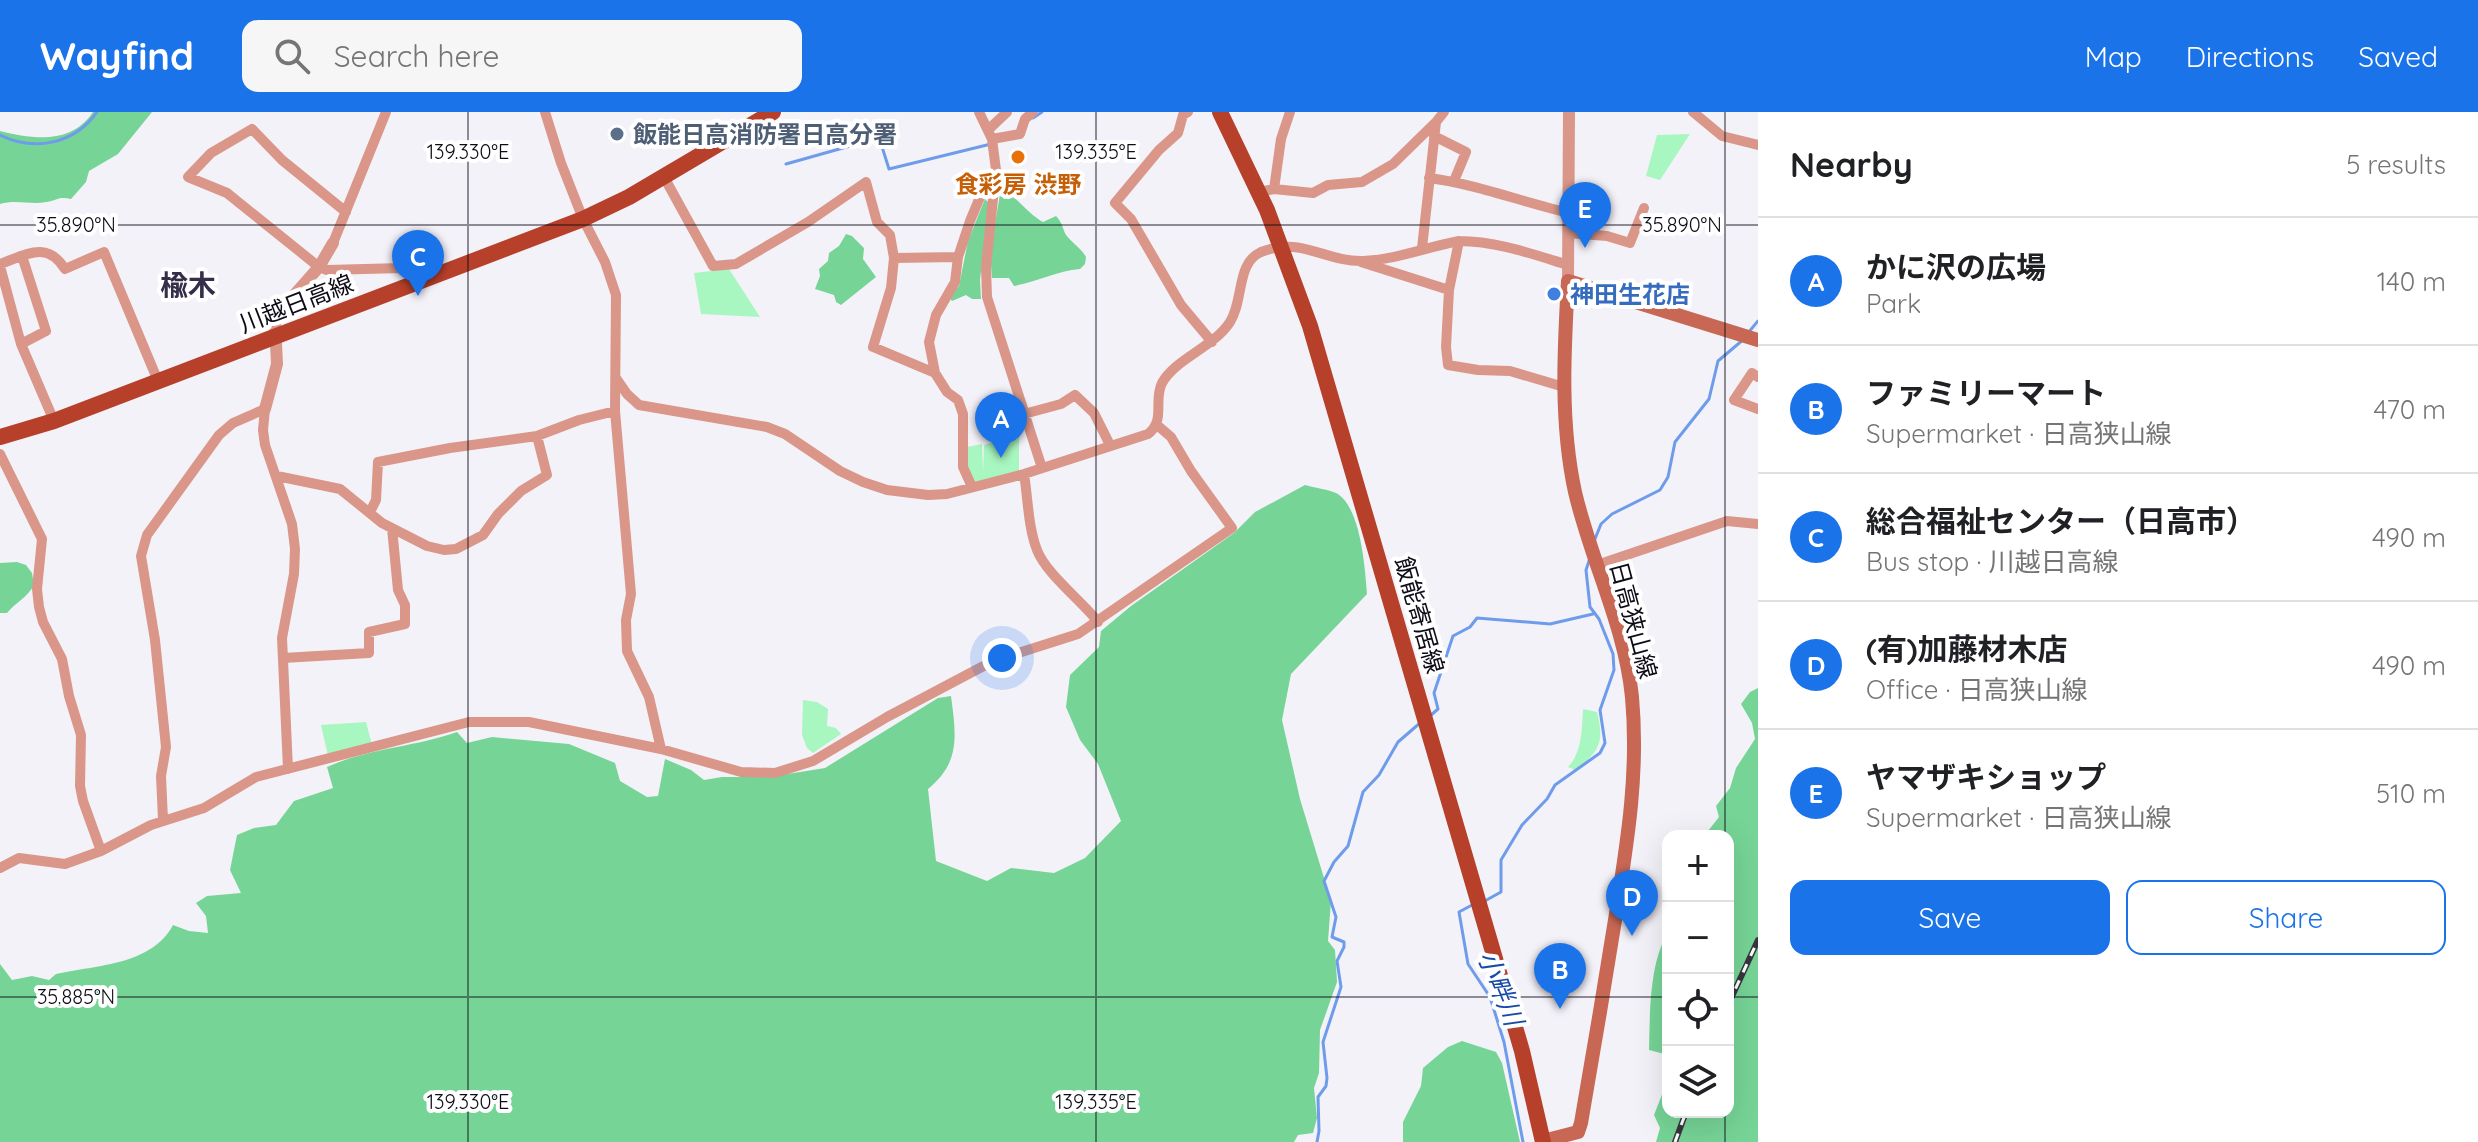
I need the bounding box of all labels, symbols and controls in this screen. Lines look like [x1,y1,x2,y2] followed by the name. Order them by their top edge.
[242,20,802,92] search box
[40,32,194,80] text: Wayfind
[270,34,314,78] icon: search
[334,37,499,75] text: Search here
[2085,39,2142,74] text: Map
[2186,39,2314,74] text: Directions
[2358,39,2438,74] text: Saved
[633,119,897,149] place label: 飯能日高消防署日高分署
[608,125,626,143] marker: 飯能日高消防署日高分署
[427,139,509,164] text: 139.330°E
[1055,139,1137,164] text: 139.335°E
[1790,143,1913,186] text: Nearby
[1009,148,1027,166] marker: 食彩房 渋野
[2346,148,2446,181] text: 5 results
[955,169,1081,199] place label: 食彩房 渋野
[1559,182,1611,248] pin: E
[36,212,116,237] text: 35.890°N
[1642,212,1722,237] text: 35.890°N
[392,230,444,296] pin: C
[1866,248,2046,286] text: かに沢の広場
[1808,265,1824,298] text: A
[2377,265,2446,298] text: 140 m
[160,267,216,302] district label: 楡木
[235,267,357,339] street label: 川越日高線
[1570,279,1690,309] place label: 神田生花店
[1545,285,1563,303] marker: 神田生花店
[1866,287,1921,320] text: Park
[1866,374,2106,412] text: ファミリーマート
[975,392,1027,458] pin: A
[1807,393,1825,426] text: B
[2373,393,2446,426] text: 470 m
[1866,417,2171,450] text: Supermarket · 日高狭山線
[1866,502,2256,540] text: 総合福祉センター（日高市）
[1808,521,1824,554] text: C
[2372,521,2446,554] text: 490 m
[1866,545,2119,578] text: Bus stop · 川越日高線
[1389,553,1451,677] street label: 飯能寄居線
[1604,558,1664,682] street label: 日高狭山線
[1866,630,2067,668] text: (有)加藤材木店
[982,638,1022,678] your location
[1807,649,1825,682] text: D
[2372,649,2446,682] text: 490 m
[1866,673,2088,706] text: Office · 日高狭山線
[1866,758,2106,796] text: ヤマザキショップ
[1809,777,1823,810] text: E
[2376,777,2446,810] text: 510 m
[1866,801,2171,834] text: Supermarket · 日高狭山線
[1662,830,1734,1118] map controls
[1662,830,1734,902] button: +
[1606,870,1658,936] pin: D
[1790,880,2110,955] button: Save
[2126,880,2446,955] button: Share
[1662,902,1734,974] button: −
[1534,943,1586,1009] pin: B
[1471,946,1532,1033] water label: 小畔川
[1662,974,1734,1046] button: locate
[37,984,115,1009] text: 35.885°N
[1662,1046,1734,1118] button: layers
[427,1089,509,1114] text: 139.330°E
[1055,1089,1137,1114] text: 139.335°E

